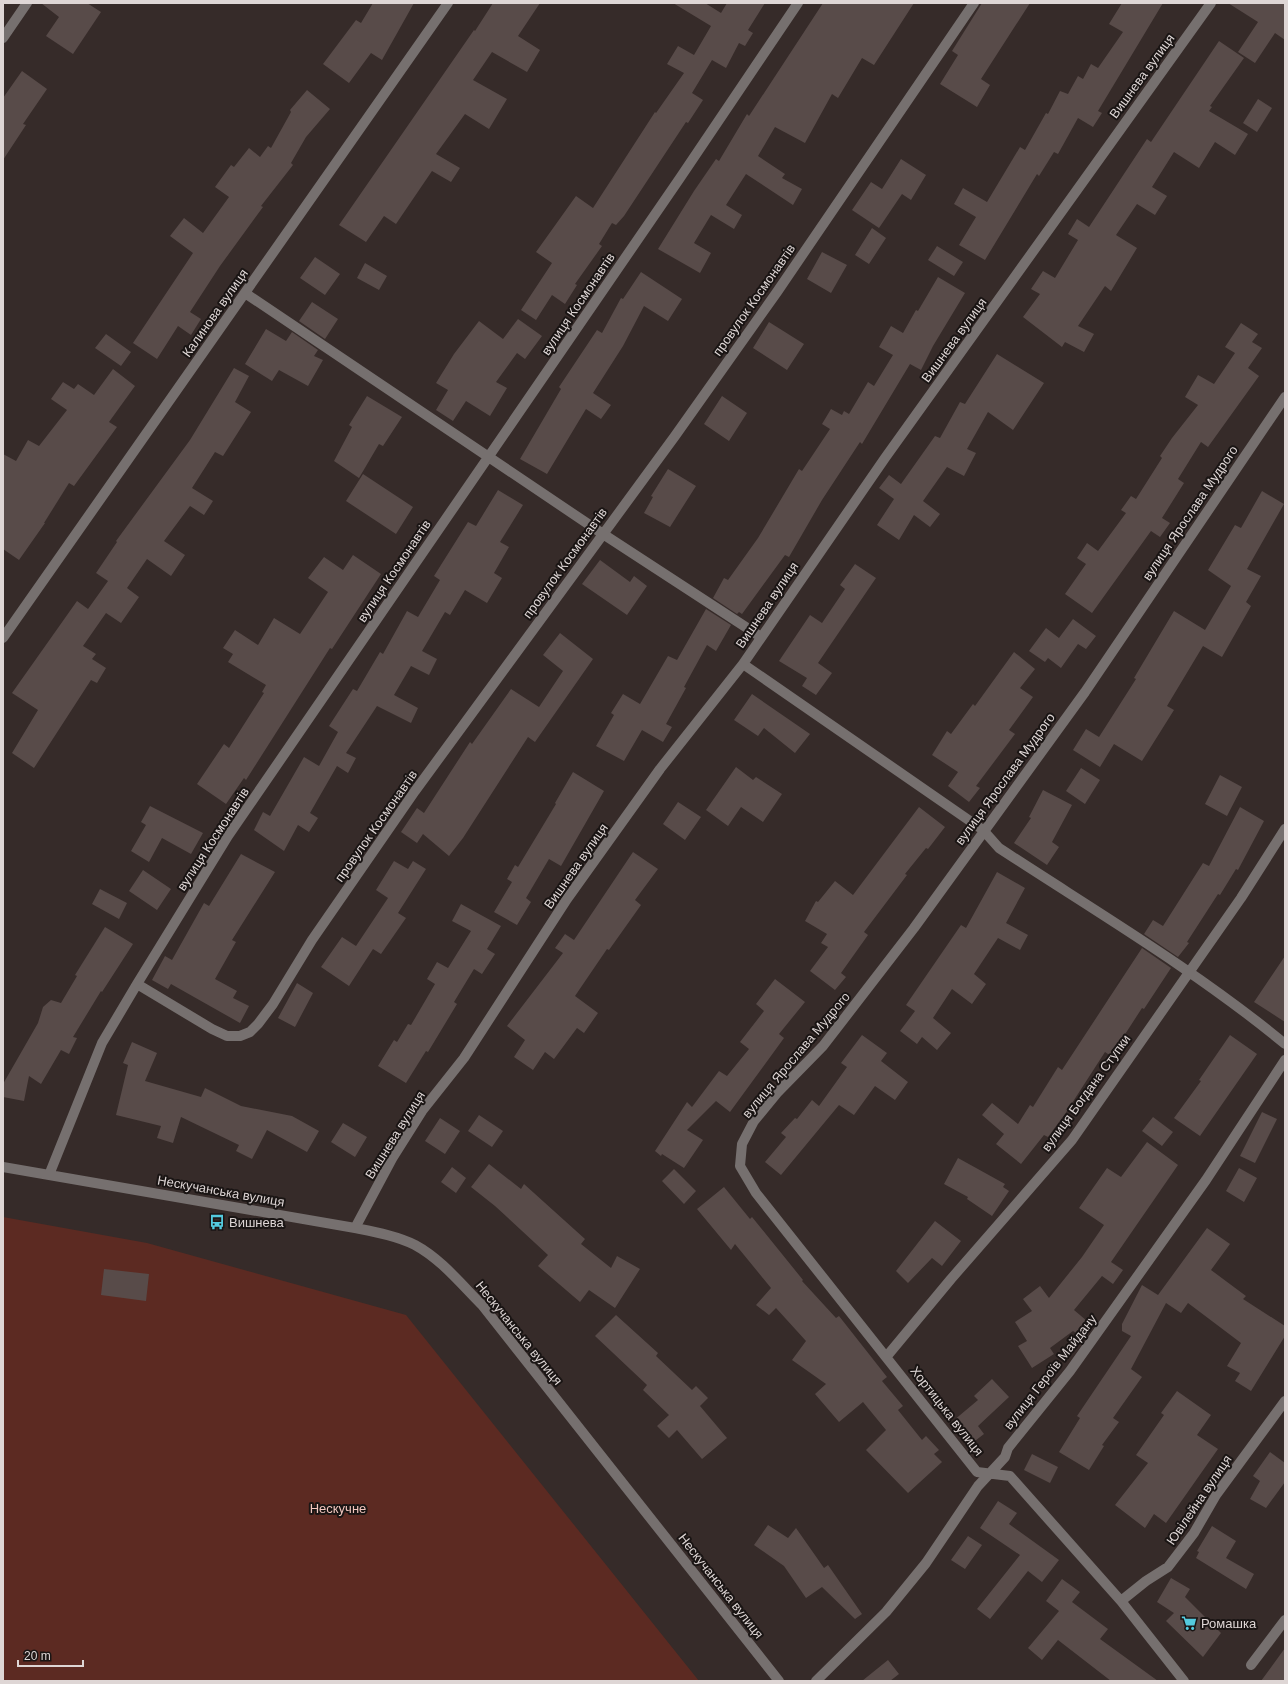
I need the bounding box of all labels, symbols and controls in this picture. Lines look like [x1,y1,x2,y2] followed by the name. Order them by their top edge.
[1106,31,1178,121] street label: Вишнева вулиця
[710,241,798,359] street label: провулок Космонавтів
[538,250,618,358] street label: вулиця Космонавтів
[179,266,251,360] street label: Калинова вулиця
[918,295,990,385] street label: Вишнева вулиця
[1139,443,1241,583] street label: вулиця Ярослава Мудрого
[520,505,610,621] street label: провулок Космонавтів
[354,517,434,625] street label: вулиця Космонавтів
[733,559,801,651] street label: Вишнева вулиця
[952,710,1058,848] street label: вулиця Ярослава Мудрого
[332,767,420,885] street label: провулок Космонавтів
[174,785,252,893] street label: вулиця Космонавтів
[541,821,611,911] street label: Вишнева вулиця
[739,989,853,1121] street label: вулиця Ярослава Мудрого
[1039,1032,1133,1154] street label: вулиця Богдана Ступки
[362,1088,428,1182] street label: Вишнева вулиця
[156,1172,286,1210] street label: Нескучанська вулиця
[208,1213,226,1231] bus stop icon: Вишнева
[229,1215,285,1230] place label: Вишнева
[473,1278,565,1388] street label: Нескучанська вулиця
[1000,1311,1100,1432] street label: вулиця Героїв Майдану
[907,1363,987,1459] street label: Хортицька вулиця
[1163,1452,1235,1548] street label: Ювілейна вулиця
[310,1501,366,1516] park label: Нескучне
[675,1531,767,1641] street label: Нескучанська вулиця
[1180,1614,1198,1632] supermarket icon: Ромашка
[1201,1616,1257,1631] place label: Ромашка
[18,1642,83,1668] scale bar
[24,1649,51,1663] text: 20 m

